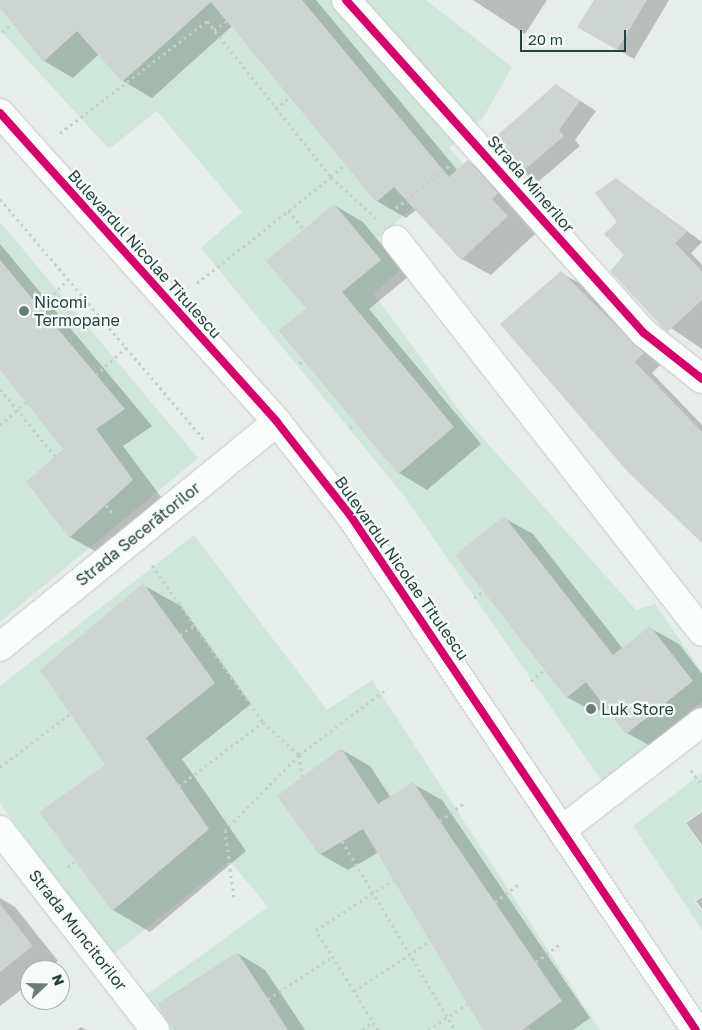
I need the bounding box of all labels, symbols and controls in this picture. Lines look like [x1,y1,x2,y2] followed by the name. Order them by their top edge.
[522,20,628,52] scale bar
[528,30,563,48] text: 20 m
[483,131,579,237] street label: Strada Minerilor
[64,166,226,342] street label: Bulevardul Nicolae Titulescu
[34,292,120,330] place label: Nicomi Termopane
[18,305,30,317] marker: Nicomi Termopane
[331,472,473,664] street label: Bulevardul Nicolae Titulescu
[72,478,204,590] street label: Strada Secerătorilor
[601,699,674,719] place label: Luk Store
[585,703,597,715] marker: Luk Store
[25,866,131,994] street label: Strada Muncitorilor
[20,960,70,1010] north arrow
[49,972,68,988] text: N

